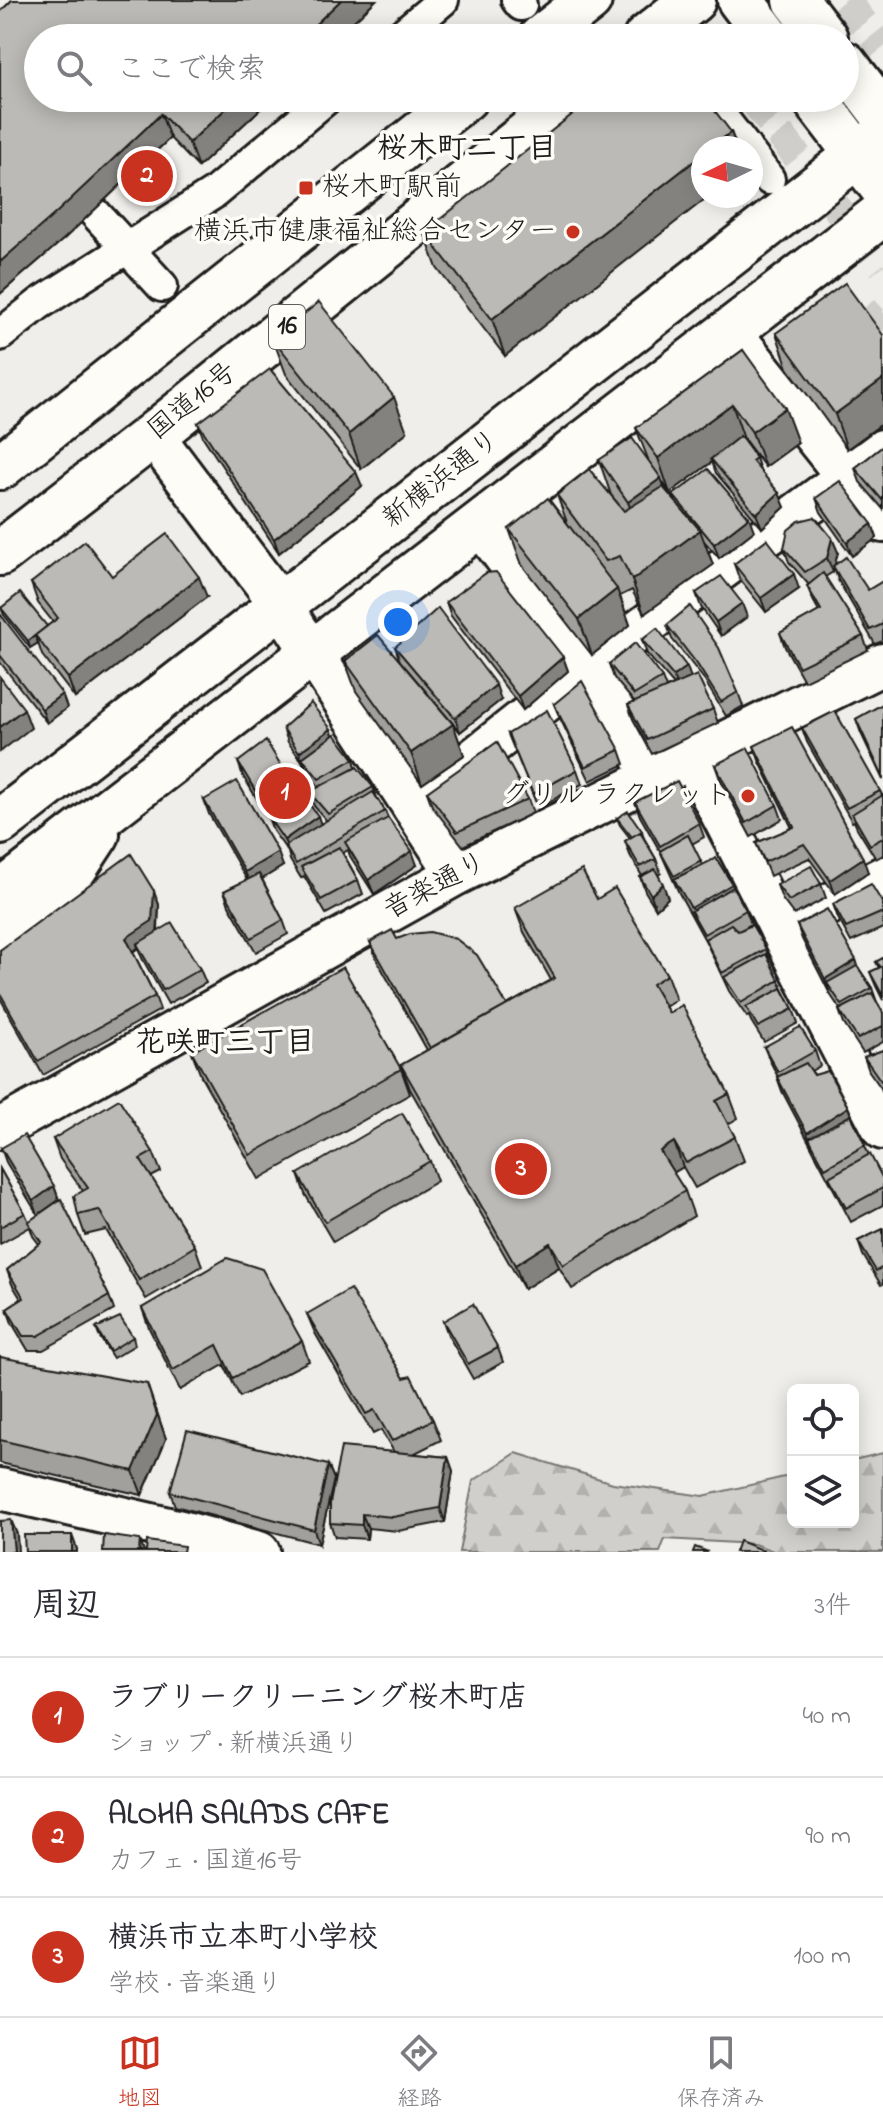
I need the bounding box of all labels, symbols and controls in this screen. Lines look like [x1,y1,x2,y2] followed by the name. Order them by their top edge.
[24,24,859,112] search box
[52,46,96,90] icon: search
[116,49,266,93] text: ここで検索
[377,128,557,172] district label: 桜木町二丁目
[691,136,763,208] north arrow
[121,146,173,206] pin: 2
[322,168,462,209] place label: 桜木町駅前
[297,179,315,197] marker: 桜木町駅前
[194,212,557,253] place label: 横浜市健康福祉総合センター
[564,223,582,241] marker: 横浜市健康福祉総合センター
[269,305,305,349] road number: 16
[139,353,247,451] street label: 国道16号
[374,421,510,539] street label: 新横浜通り
[378,602,418,642] your location
[259,763,311,823] pin: 1
[502,776,732,817] place label: グリル ラクレット
[739,787,757,805] marker: グリル ラクレット
[377,843,495,931] street label: 音楽通り
[135,1022,315,1066] district label: 花咲町三丁目
[495,1139,547,1199] pin: 3
[787,1384,859,1528] map controls
[787,1384,859,1456] button: locate
[787,1456,859,1528] button: layers
[32,1582,100,1632] text: 周辺
[814,1588,851,1626] text: 3件
[108,1677,528,1721] text: ラブリークリーニング桜木町店
[54,1698,62,1736] text: 1
[802,1698,851,1736] text: 40 m
[108,1726,360,1764] text: ショップ · 新横浜通り
[108,1794,389,1838] text: ALOHA SALADS CAFE
[52,1818,64,1856] text: 2
[805,1818,851,1856] text: 90 m
[108,1843,302,1881] text: カフェ · 国道16号
[108,1917,378,1961] text: 横浜市立本町小学校
[53,1938,63,1976] text: 3
[794,1938,851,1976] text: 100 m
[108,1966,283,2004] text: 学校 · 音楽通り
[118,2031,162,2116] tab: 地図
[397,2031,441,2116] tab: 経路
[677,2031,765,2116] tab: 保存済み

